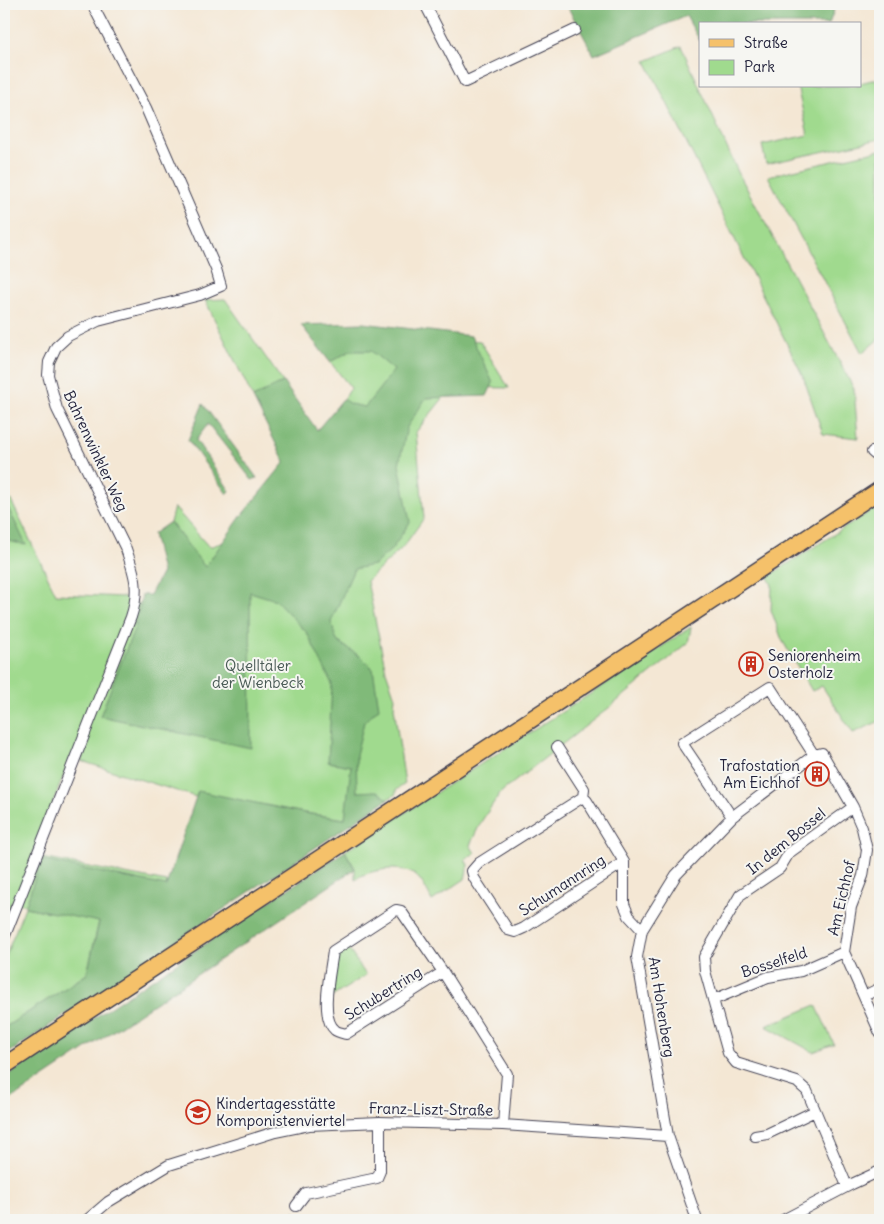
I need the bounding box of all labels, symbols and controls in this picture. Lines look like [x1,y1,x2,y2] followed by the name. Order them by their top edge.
[699,22,862,88] legend
[744,33,788,52] text: Straße
[744,57,775,76] text: Park
[60,387,132,515] street label: Bahrenwinkler Weg
[768,646,861,682] place label: Seniorenheim Osterholz
[738,651,764,677] building icon: Seniorenheim Osterholz
[212,656,304,692] park label: Quelltäler der Wienbeck
[720,756,801,792] place label: Trafostation Am Eichhof
[804,761,830,787] building icon: Trafostation Am Eichhof
[743,804,829,878] street label: In dem Bossel
[515,850,609,920] street label: Schumannring
[823,857,859,938] street label: Am Eichhof
[739,942,810,982] street label: Bosselfeld
[645,955,679,1059] street label: Am Hohenberg
[341,962,425,1024] street label: Schubertring
[216,1094,345,1130] place label: Kindertagesstätte Komponistenviertel
[369,1098,493,1120] street label: Franz-Liszt-Straße
[185,1099,211,1125] school or university icon: Kindertagesstätte Komponistenviertel

